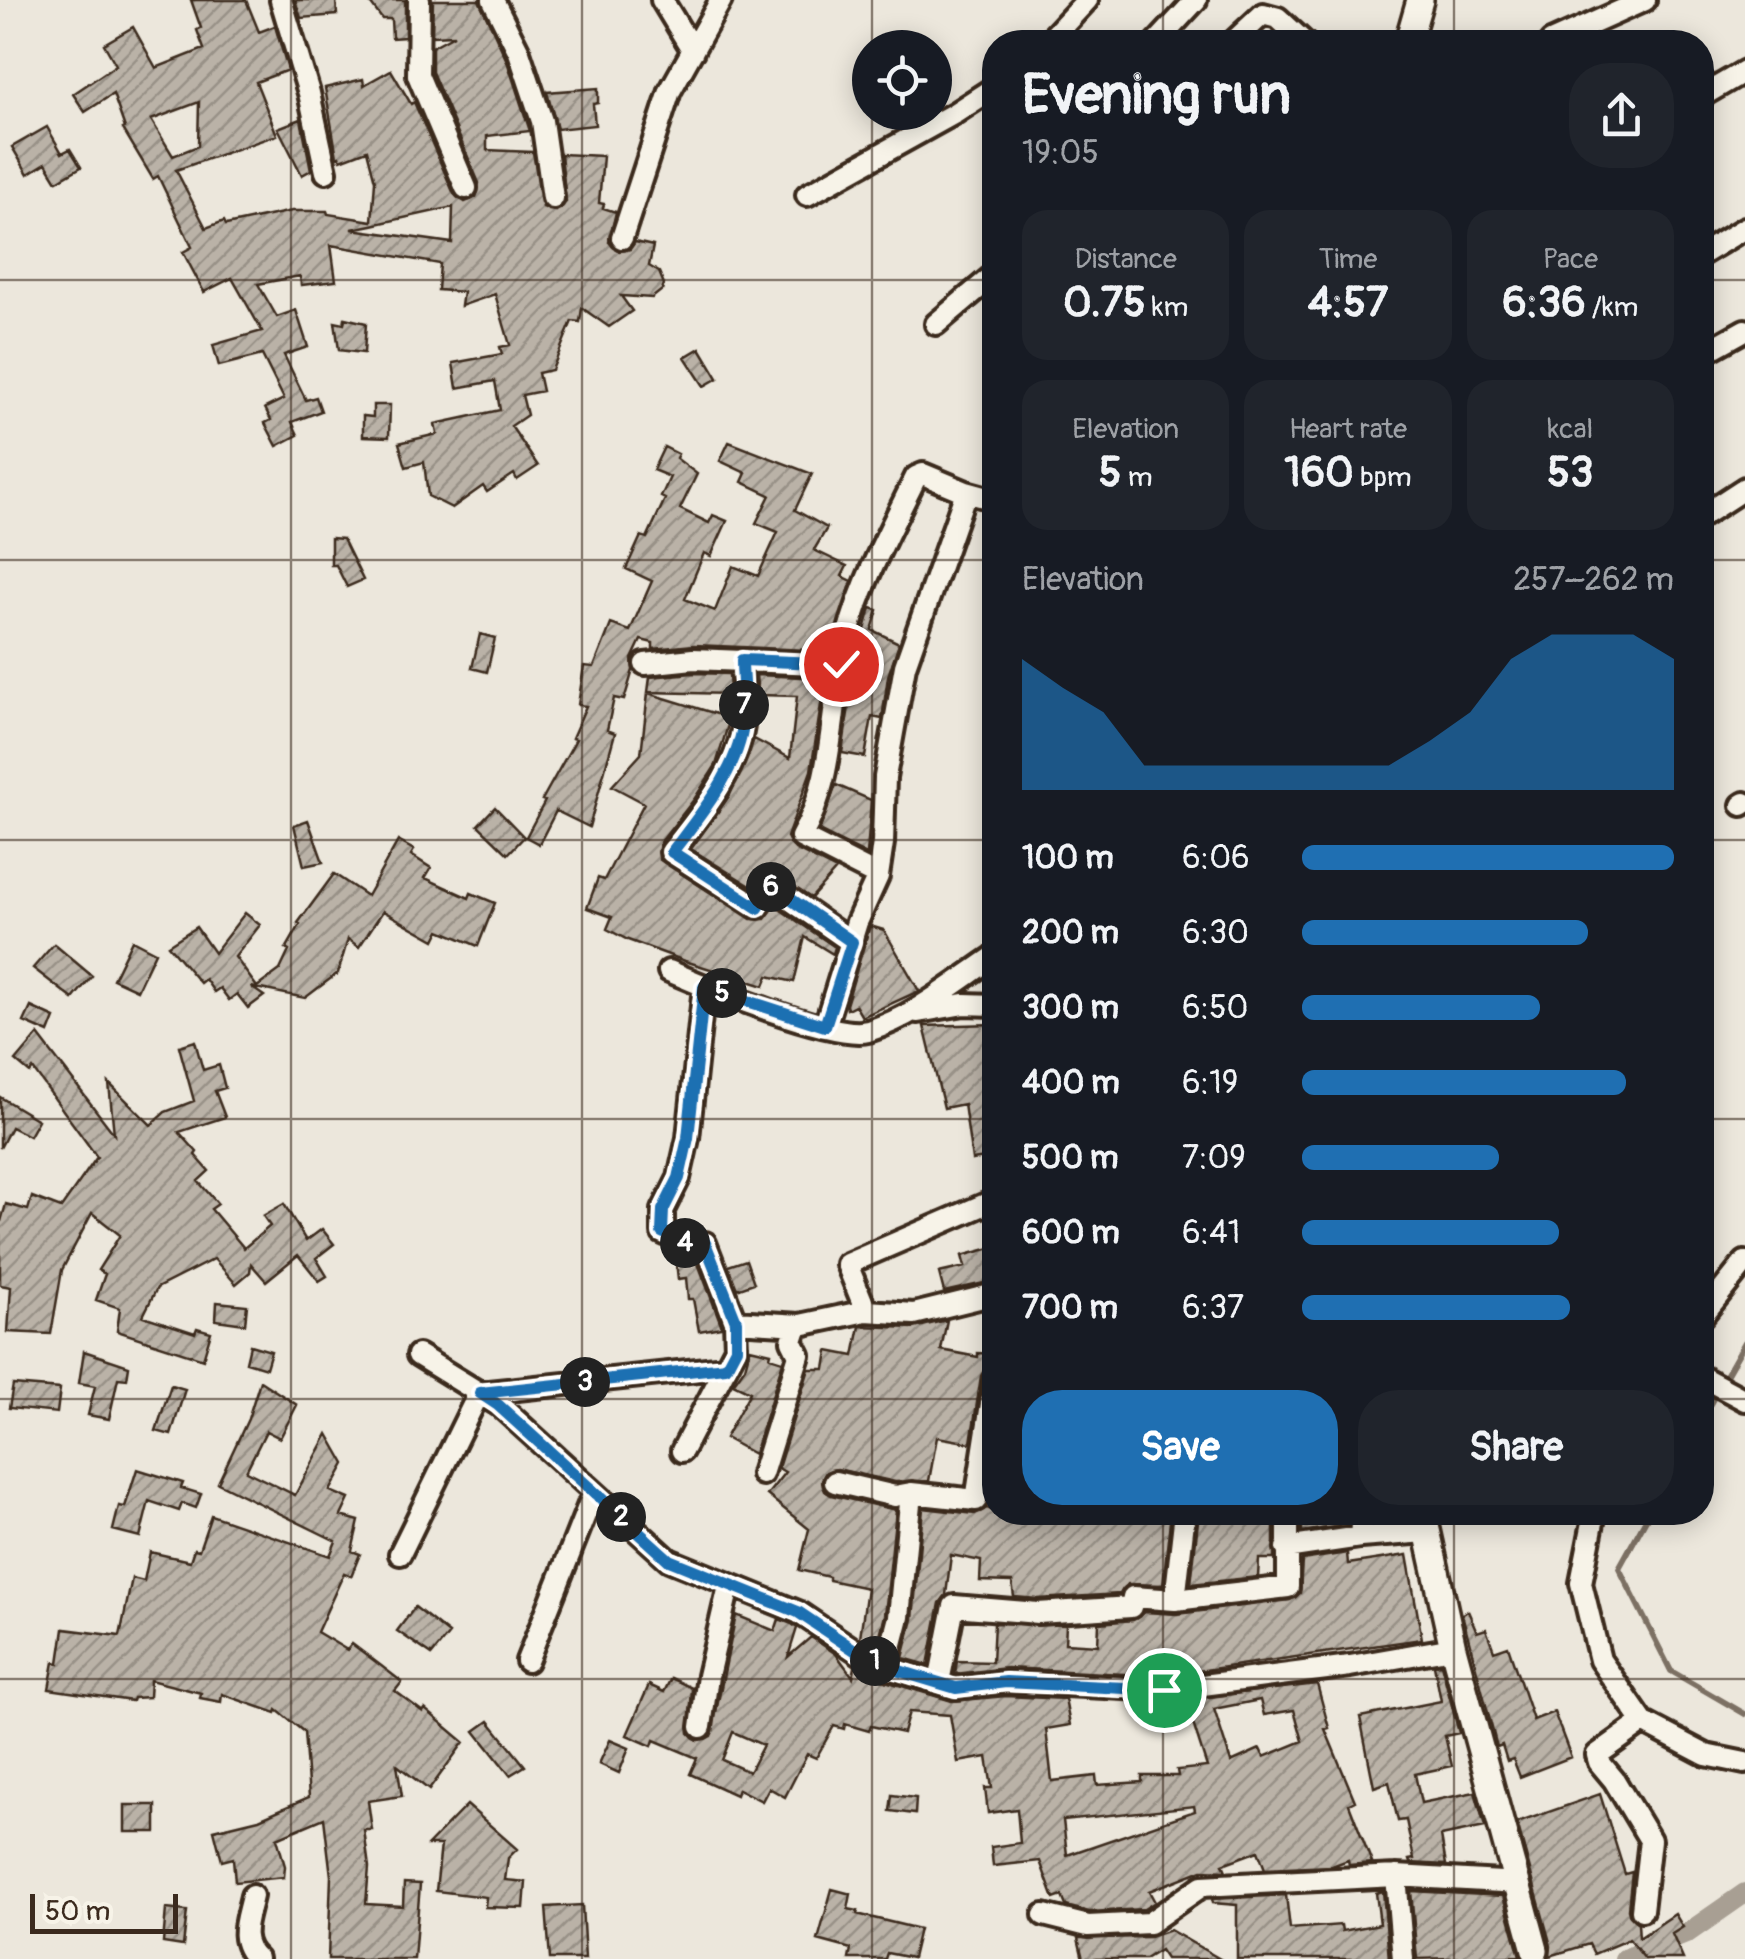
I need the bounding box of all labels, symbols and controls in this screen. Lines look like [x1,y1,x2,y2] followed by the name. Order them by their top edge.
[852,30,952,130] map controls
[852,30,952,130] button: locate
[1022,61,1291,130] text: Evening run
[1569,63,1674,168] button: share
[1022,133,1099,173] text: 19:05
[1074,242,1177,277] text: Distance
[1319,242,1377,277] text: Time
[1543,242,1598,277] text: Pace
[1063,277,1146,329] text: 0.75
[1308,277,1388,329] text: 4:57
[1502,277,1586,329] text: 6:36
[1146,290,1188,325] text: km
[1586,290,1638,325] text: /km
[1072,412,1179,447] text: Elevation
[1289,412,1407,447] text: Heart rate
[1548,412,1593,447] text: kcal
[1099,447,1122,499] text: 5
[1284,447,1354,499] text: 160
[1547,447,1593,499] text: 53
[1122,460,1153,495] text: m
[1354,460,1412,495] text: bpm
[1022,560,1144,600] text: Elevation
[1513,560,1674,600] text: 257–262 m
[799,622,884,707] pin
[814,637,869,692] icon: check
[719,680,769,730] pin: 7
[737,687,751,722] text: 7
[1022,838,1114,878] text: 100 m
[1182,838,1250,878] text: 6:06
[746,862,796,912] pin: 6
[763,869,779,904] text: 6
[1022,913,1119,953] text: 200 m
[1182,913,1249,953] text: 6:30
[697,968,747,1018] pin: 5
[714,975,730,1010] text: 5
[1022,988,1119,1028] text: 300 m
[1182,988,1248,1028] text: 6:50
[1022,1063,1120,1103] text: 400 m
[1182,1063,1238,1103] text: 6:19
[1022,1138,1118,1178] text: 500 m
[1182,1138,1246,1178] text: 7:09
[1022,1213,1120,1253] text: 600 m
[1182,1213,1240,1253] text: 6:41
[660,1218,710,1268] pin: 4
[677,1225,693,1260] text: 4
[1022,1288,1118,1328] text: 700 m
[1182,1288,1244,1328] text: 6:37
[560,1357,610,1407] pin: 3
[577,1364,593,1399] text: 3
[1022,1390,1338,1505] button: Save
[1358,1390,1674,1505] button: Share
[596,1492,646,1542] pin: 2
[613,1499,629,1534] text: 2
[850,1636,900,1686] pin: 1
[870,1643,880,1678] text: 1
[1122,1648,1207,1733] pin
[1137,1663,1192,1718] icon: arrive
[30,1889,178,1934] scale bar
[45,1894,110,1929] text: 50 m

